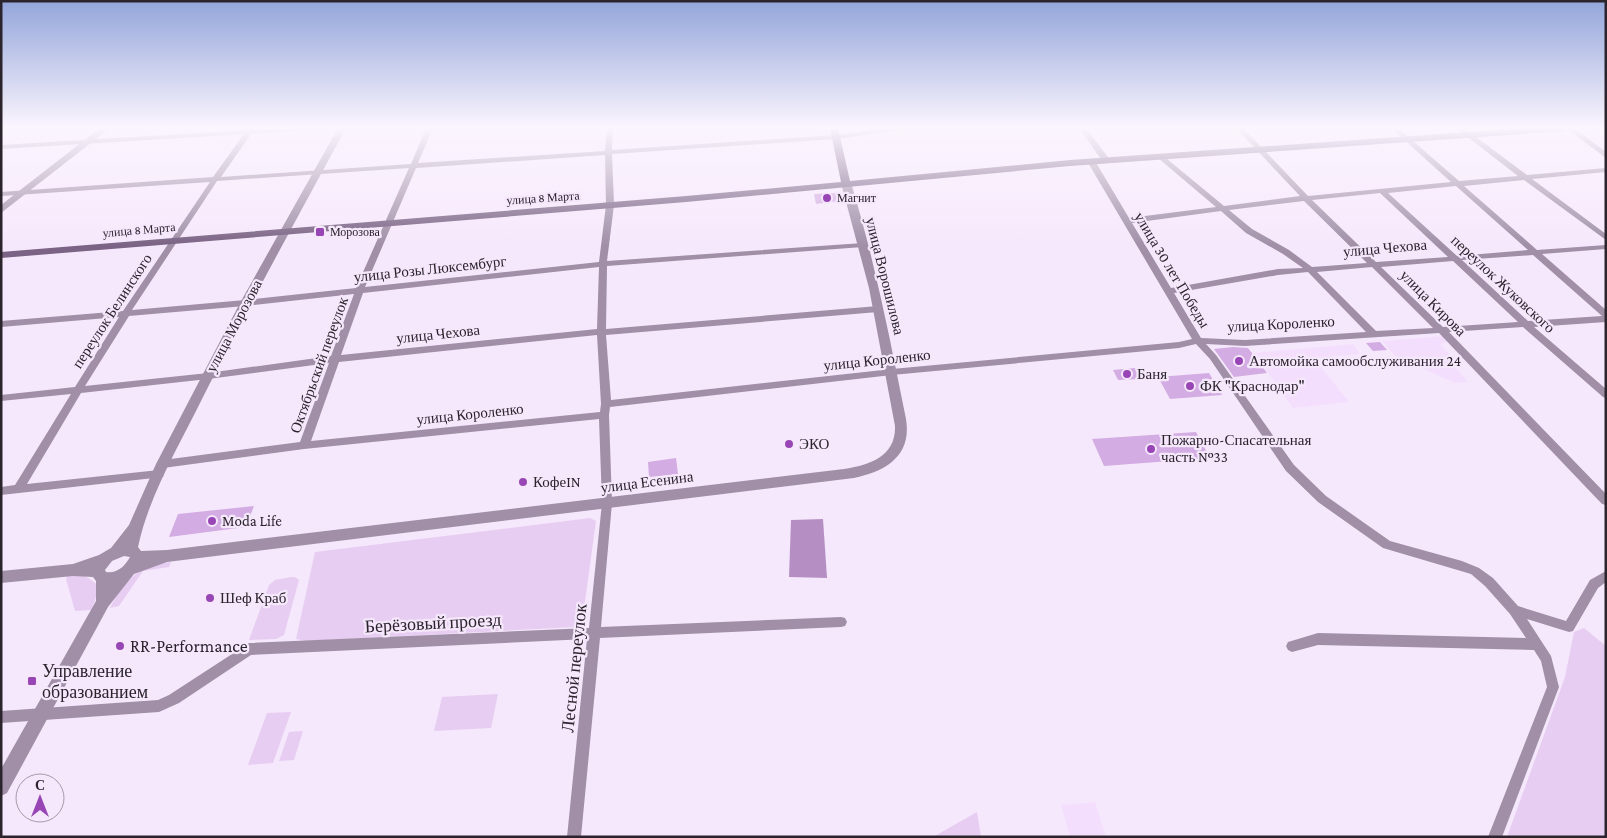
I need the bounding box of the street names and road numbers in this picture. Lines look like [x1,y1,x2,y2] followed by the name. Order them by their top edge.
[506,188,581,208] street label: улица 8 Марта
[1131,209,1213,331] street label: улица 30 лет Победы
[863,216,907,337] street label: улица Ворошилова
[102,220,177,240] street label: улица 8 Марта
[1448,232,1558,336] street label: переулок Жуковского
[1342,236,1428,260] street label: улица Чехова
[69,251,155,371] street label: переулок Белинского
[353,253,507,285] street label: улица Розы Люксембург
[1397,267,1469,339] street label: улица Кирова
[203,277,265,375] street label: улица Морозова
[287,294,351,435] street label: Октябрьский переулок
[1227,313,1335,335] street label: улица Короленко
[395,322,481,346] street label: улица Чехова
[823,346,931,374] street label: улица Короленко
[416,400,524,428] street label: улица Короленко
[600,468,695,496] street label: улица Есенина
[557,602,591,733] street label: Лесной переулок
[364,609,502,637] street label: Берёзовый проезд

